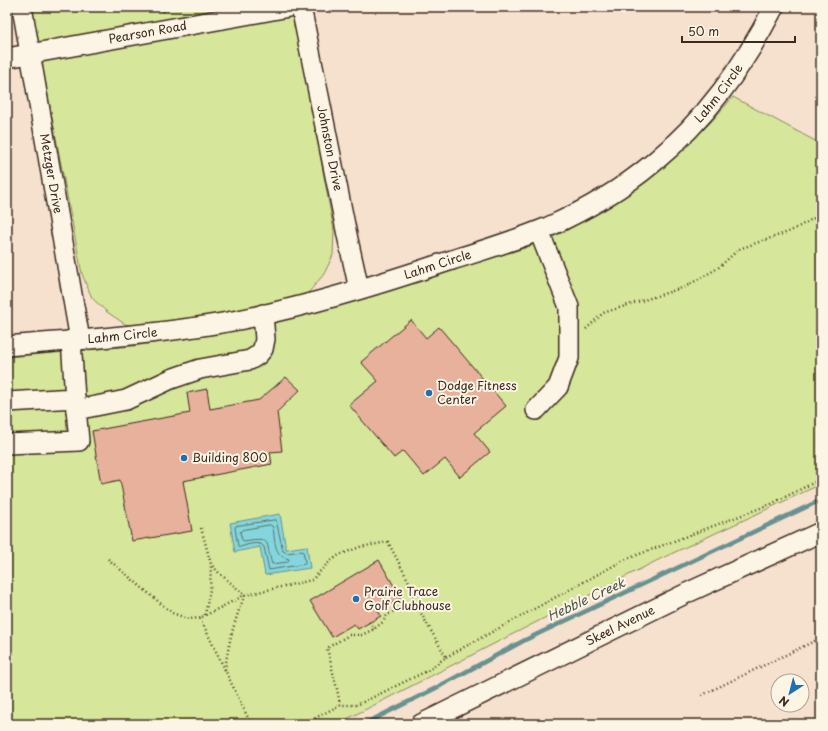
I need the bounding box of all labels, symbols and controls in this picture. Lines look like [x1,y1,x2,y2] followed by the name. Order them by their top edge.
[107,16,188,47] street label: Pearson Road
[682,18,795,44] scale bar
[688,22,719,40] text: 50 m
[690,60,747,126] street label: Lahm Circle
[313,104,348,192] street label: Johnston Drive
[36,132,68,215] street label: Metzger Drive
[401,244,474,283] street label: Lahm Circle
[87,322,159,347] street label: Lahm Circle
[437,376,517,408] place label: Dodge Fitness Center
[424,388,434,398] marker: Dodge Fitness Center
[192,448,268,466] place label: Building 800
[179,453,189,463] marker: Building 800
[544,572,629,625] water label: Hebble Creek
[364,582,451,614] place label: Prairie Trace Golf Clubhouse
[351,594,361,604] marker: Prairie Trace Golf Clubhouse
[582,600,658,650] street label: Skeel Avenue
[770,673,810,713] north arrow
[775,692,792,711] text: N

